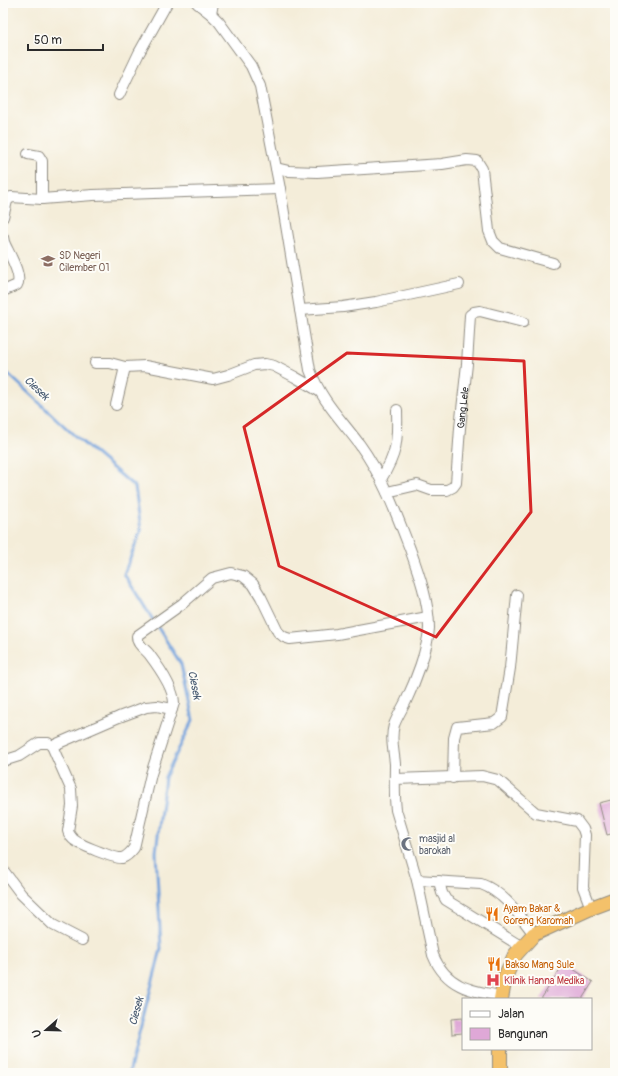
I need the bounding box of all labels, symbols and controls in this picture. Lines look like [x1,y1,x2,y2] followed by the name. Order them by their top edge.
[28,26,103,52] scale bar
[34,33,62,48] text: 50 m
[59,250,109,274] place label: SD Negeri Cilember 01
[40,253,56,269] school or university icon: SD Negeri Cilember 01
[22,374,53,404] water label: Ciesek
[455,386,471,429] street label: Gang Lele
[185,670,204,702] water label: Ciesek
[419,833,455,857] place label: masjid al barokah
[400,836,416,852] mosque icon: masjid al barokah
[503,903,574,927] place label: Ayam Bakar & Goreng Karomah
[484,906,500,922] restaurant icon: Ayam Bakar & Goreng Karomah
[486,956,502,972] restaurant icon: Bakso Mang Sule
[505,959,574,971] place label: Bakso Mang Sule
[485,972,501,988] hospital icon: Klinik Hanna Medika
[504,975,585,987] place label: Klinik Hanna Medika
[126,994,147,1027] water label: Ciesek
[462,998,592,1050] legend
[498,1007,524,1022] text: Jalan
[26,1010,66,1050] north arrow
[498,1027,548,1042] text: Bangunan
[30,1028,44,1039] text: U

